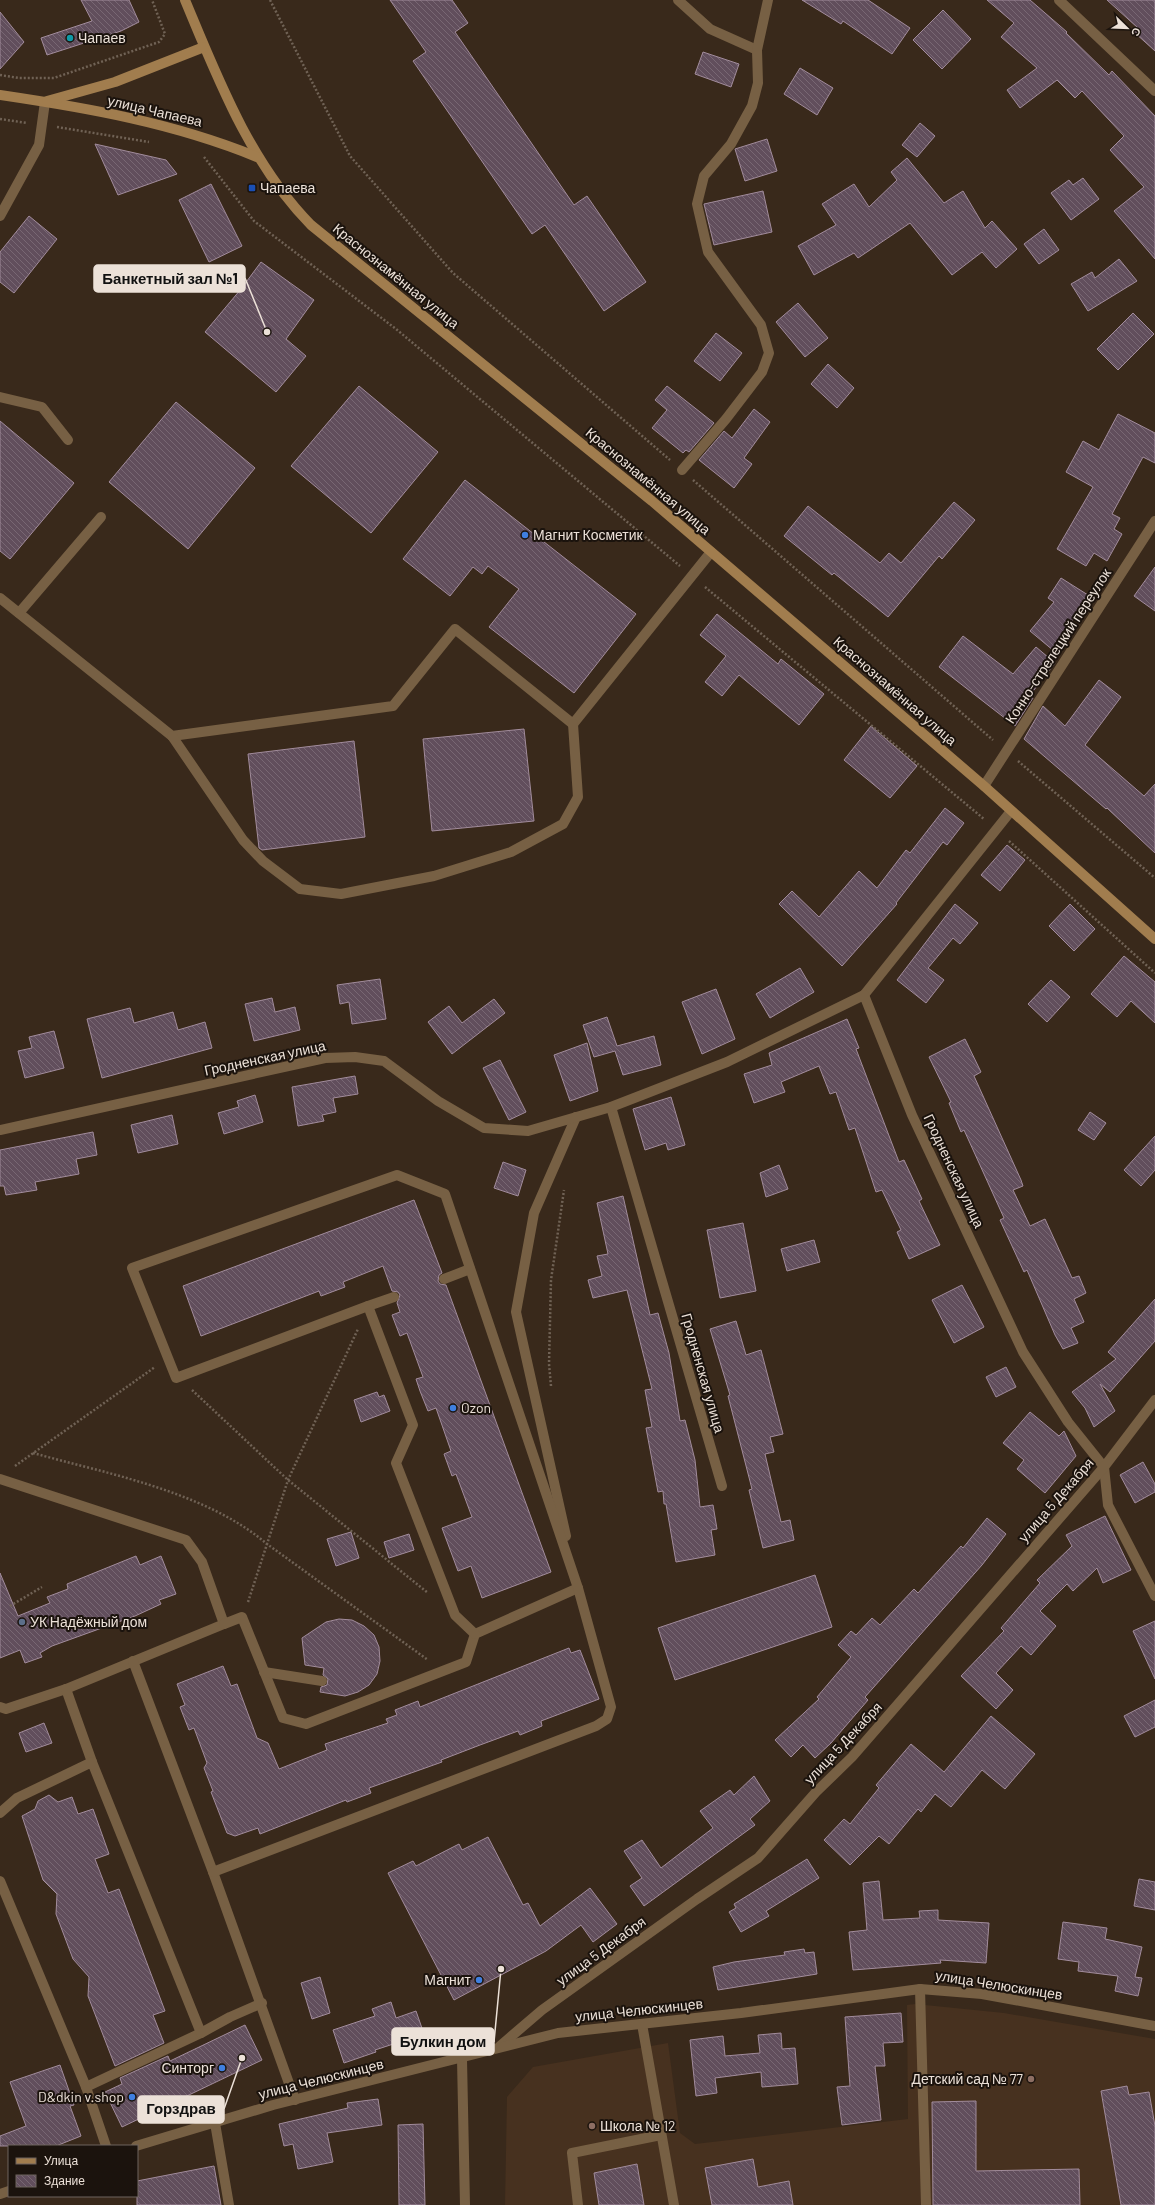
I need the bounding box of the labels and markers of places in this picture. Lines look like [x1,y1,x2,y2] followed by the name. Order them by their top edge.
[78,29,126,46] place label: Чапаев
[65,33,75,43] marker: Чапаев
[260,179,316,196] place label: Чапаева
[247,183,257,193] marker: Чапаева
[94,265,245,292] callout: Банкетный зал №1
[533,526,644,543] place label: Магнит Косметик
[520,530,530,540] marker: Магнит Косметик
[461,1399,491,1416] place label: Ozon
[448,1403,458,1413] marker: Ozon
[30,1613,147,1630] place label: УК Надёжный дом
[17,1617,27,1627] marker: УК Надёжный дом
[424,1971,472,1988] place label: Магнит
[474,1975,484,1985] marker: Магнит
[392,2028,494,2055] callout: Булкин дом
[161,2059,214,2076] place label: Синторг
[217,2063,227,2073] marker: Синторг
[912,2070,1023,2087] place label: Детский сад № 77
[1026,2074,1036,2084] marker: Детский сад № 77
[38,2088,124,2105] place label: D&dkin v.shop
[127,2092,137,2102] marker: D&dkin v.shop
[138,2096,224,2123] callout: Горздрав
[600,2117,676,2134] place label: Школа № 12
[587,2121,597,2131] marker: Школа № 12

